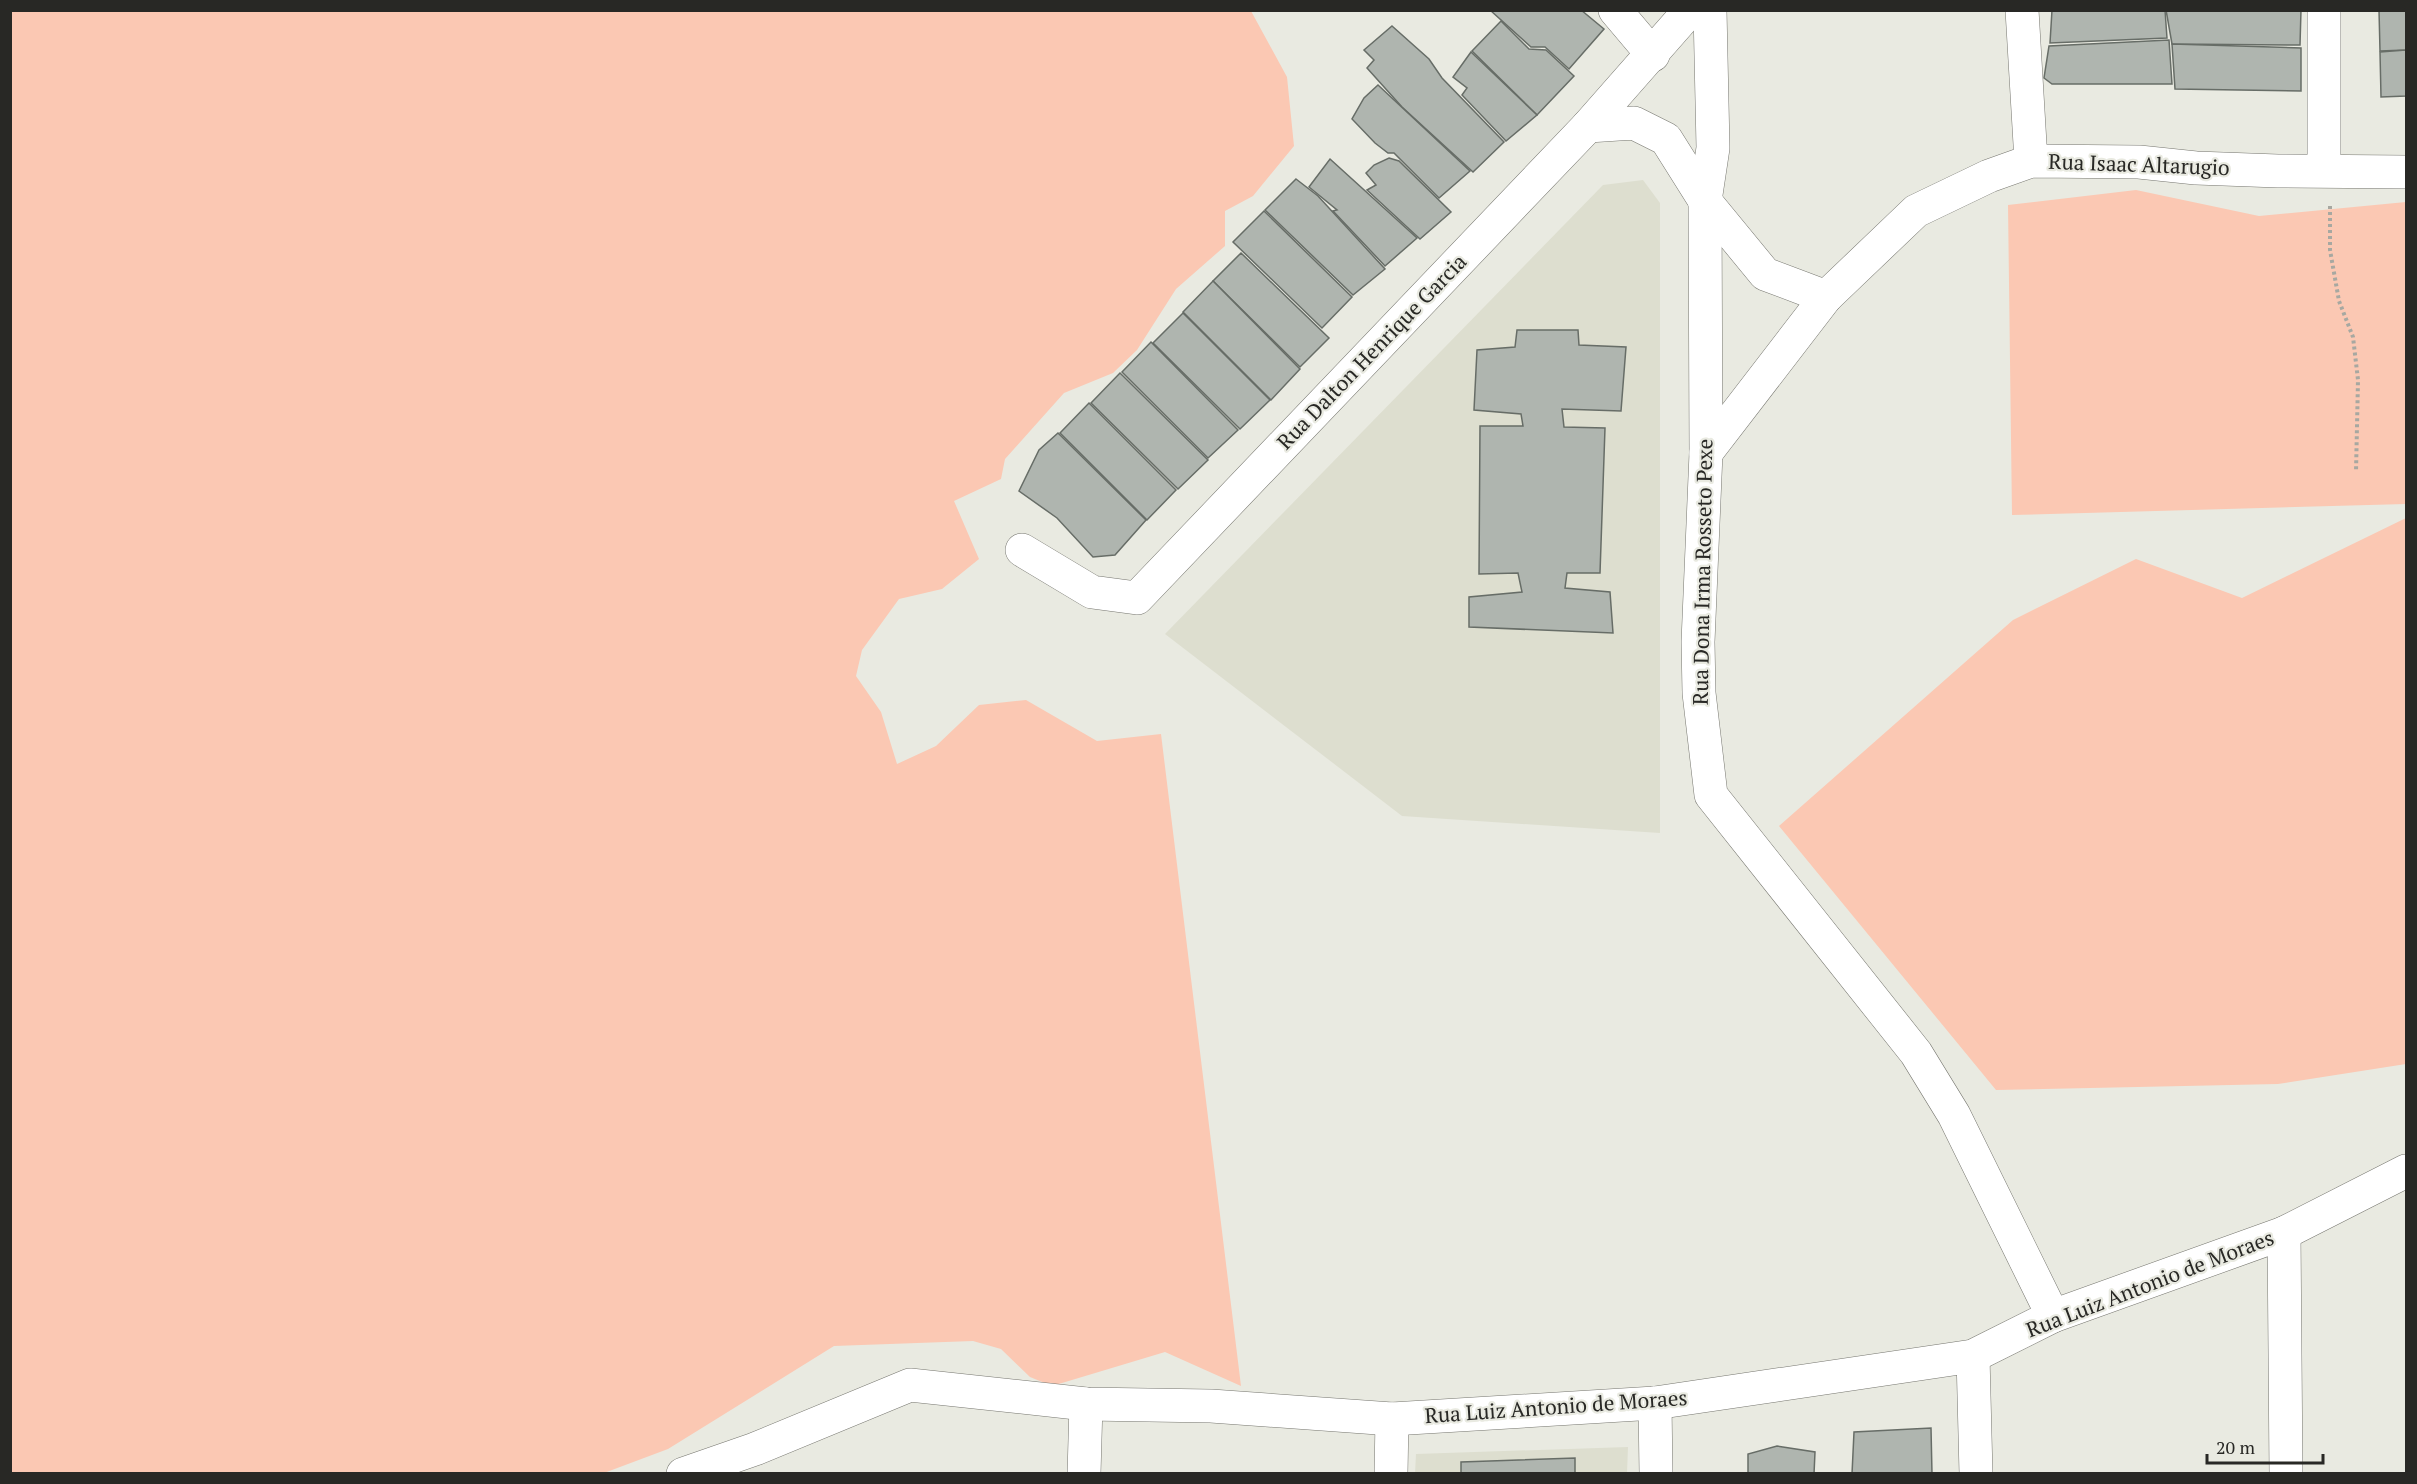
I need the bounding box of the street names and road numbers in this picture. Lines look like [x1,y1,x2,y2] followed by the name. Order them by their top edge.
[2048,147,2230,181] street label: Rua Isaac Altarugio
[1270,247,1473,455] street label: Rua Dalton Henrique Garcia
[1686,439,1718,705] street label: Rua Dona Irma Rosseto Pexe
[2022,1223,2278,1343] street label: Rua Luiz Antonio de Moraes
[1424,1383,1688,1429] street label: Rua Luiz Antonio de Moraes

